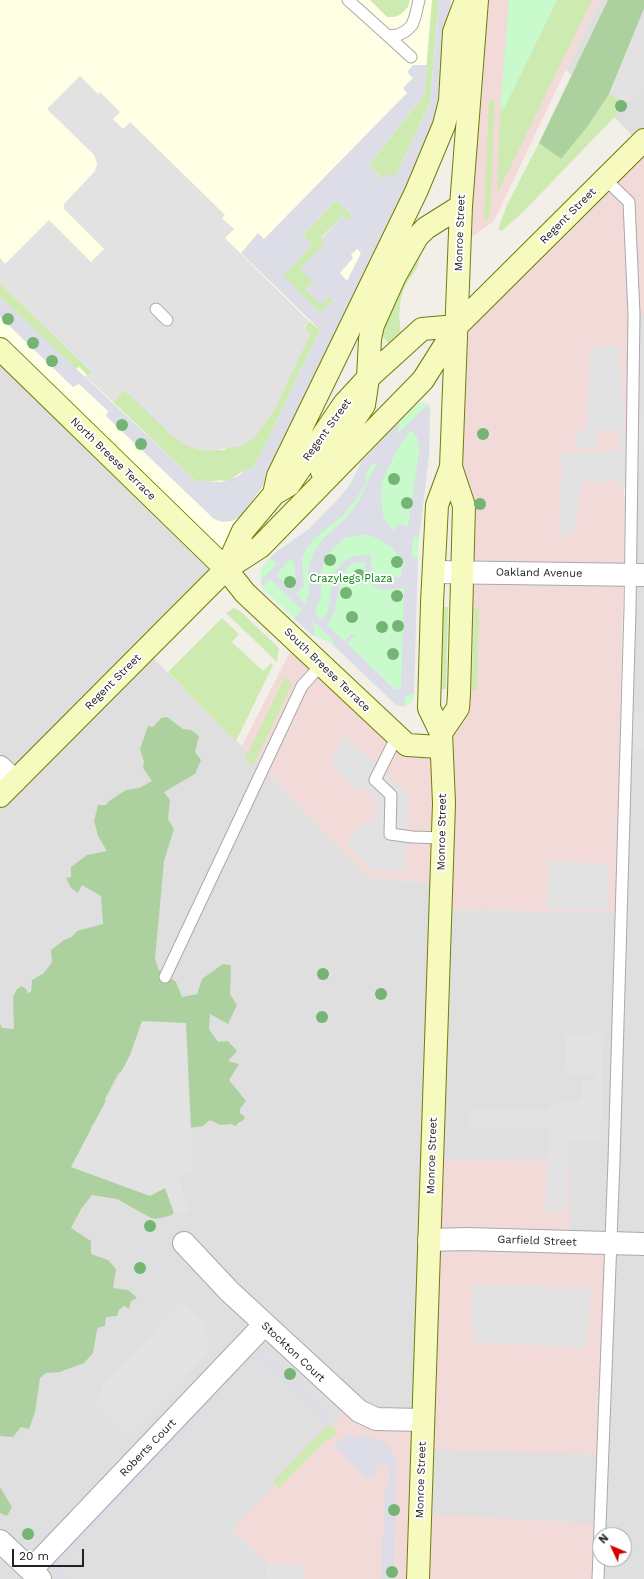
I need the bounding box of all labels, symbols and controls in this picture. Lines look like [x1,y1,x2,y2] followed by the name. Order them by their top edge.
[537,185,599,247] street label: Regent Street
[452,194,468,272] street label: Monroe Street
[300,396,354,464] street label: Regent Street
[68,415,158,503] street label: North Breese Terrace
[496,566,582,580] street label: Oakland Avenue
[309,572,393,586] park label: Crazylegs Plaza
[281,625,373,715] street label: South Breese Terrace
[82,651,144,713] street label: Regent Street
[435,793,449,871] street label: Monroe Street
[424,1117,440,1195] street label: Monroe Street
[497,1233,577,1249] street label: Garfield Street
[258,1319,328,1385] street label: Stockton Court
[117,1416,179,1480] street label: Roberts Court
[413,1441,429,1519] street label: Monroe Street
[592,1527,632,1567] north arrow
[596,1532,611,1546] text: N
[14,1541,86,1567] scale bar
[19,1549,49,1563] text: 20 m

